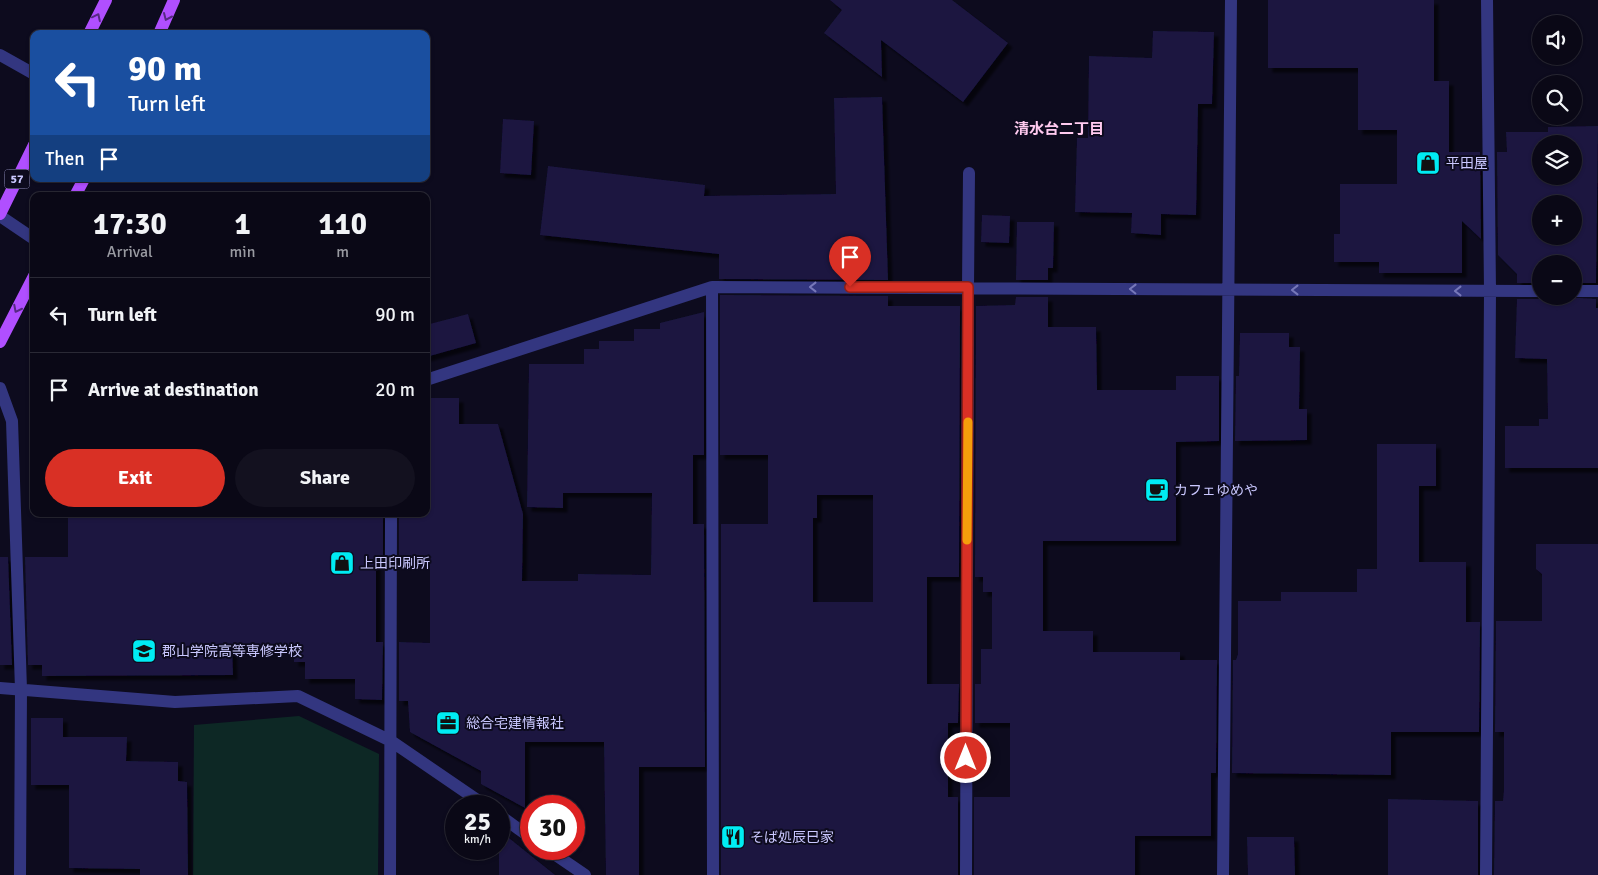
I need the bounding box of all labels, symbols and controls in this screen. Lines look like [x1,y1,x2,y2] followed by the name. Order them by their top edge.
[162,12,173,21] one-way arrow
[91,13,101,22] one-way arrow
[1532,15,1582,305] map controls
[1532,15,1582,65] button: sound
[128,47,202,90] text: 90 m
[45,50,110,115] icon: left
[1532,75,1582,125] button: search
[128,90,206,117] text: Turn left
[1014,120,1104,138] district label: 清水台二丁目
[1532,135,1582,185] button: layers
[95,145,123,173] icon: arrive
[45,147,85,171] text: Then
[1415,150,1441,176] shop icon: 平田屋
[1446,155,1488,172] place label: 平田屋
[4,170,30,188] road number: 57
[1532,195,1582,245] button: +
[93,206,167,243] text: 17:30
[234,206,251,243] text: 1
[318,206,367,243] text: 110
[829,236,871,287] pin
[107,242,153,262] text: Arrival
[230,242,255,262] text: min
[336,242,349,262] text: m
[836,243,864,271] icon: arrive
[1532,255,1582,305] button: −
[808,282,816,292] one-way arrow
[1128,284,1136,294] one-way arrow
[1291,285,1298,295] one-way arrow
[1453,286,1461,296] one-way arrow
[45,301,73,329] icon: left
[88,303,157,327] text: Turn left
[375,303,415,327] text: 90 m
[13,304,23,313] one-way arrow
[45,376,73,404] icon: arrive
[88,378,259,402] text: Arrive at destination
[375,378,415,402] text: 20 m
[45,449,225,507] button: Exit
[235,449,415,507] button: Share
[1144,477,1170,503] cafe icon: カフェゆめや
[1174,482,1258,499] place label: カフェゆめや
[329,550,355,576] shop icon: 上田印刷所
[360,555,430,572] place label: 上田印刷所
[131,638,157,664] school or university icon: 郡山学院高等専修学校
[162,643,302,660] place label: 郡山学院高等専修学校
[435,710,461,736] office icon: 総合宅建情報社
[466,715,564,732] place label: 総合宅建情報社
[939,731,991,783] position arrow
[520,795,585,860] speed limit sign: 30
[464,806,491,837] text: 25
[720,824,746,850] restaurant icon: そば処辰巳家
[750,829,834,846] place label: そば処辰巳家
[464,832,491,847] text: km/h

